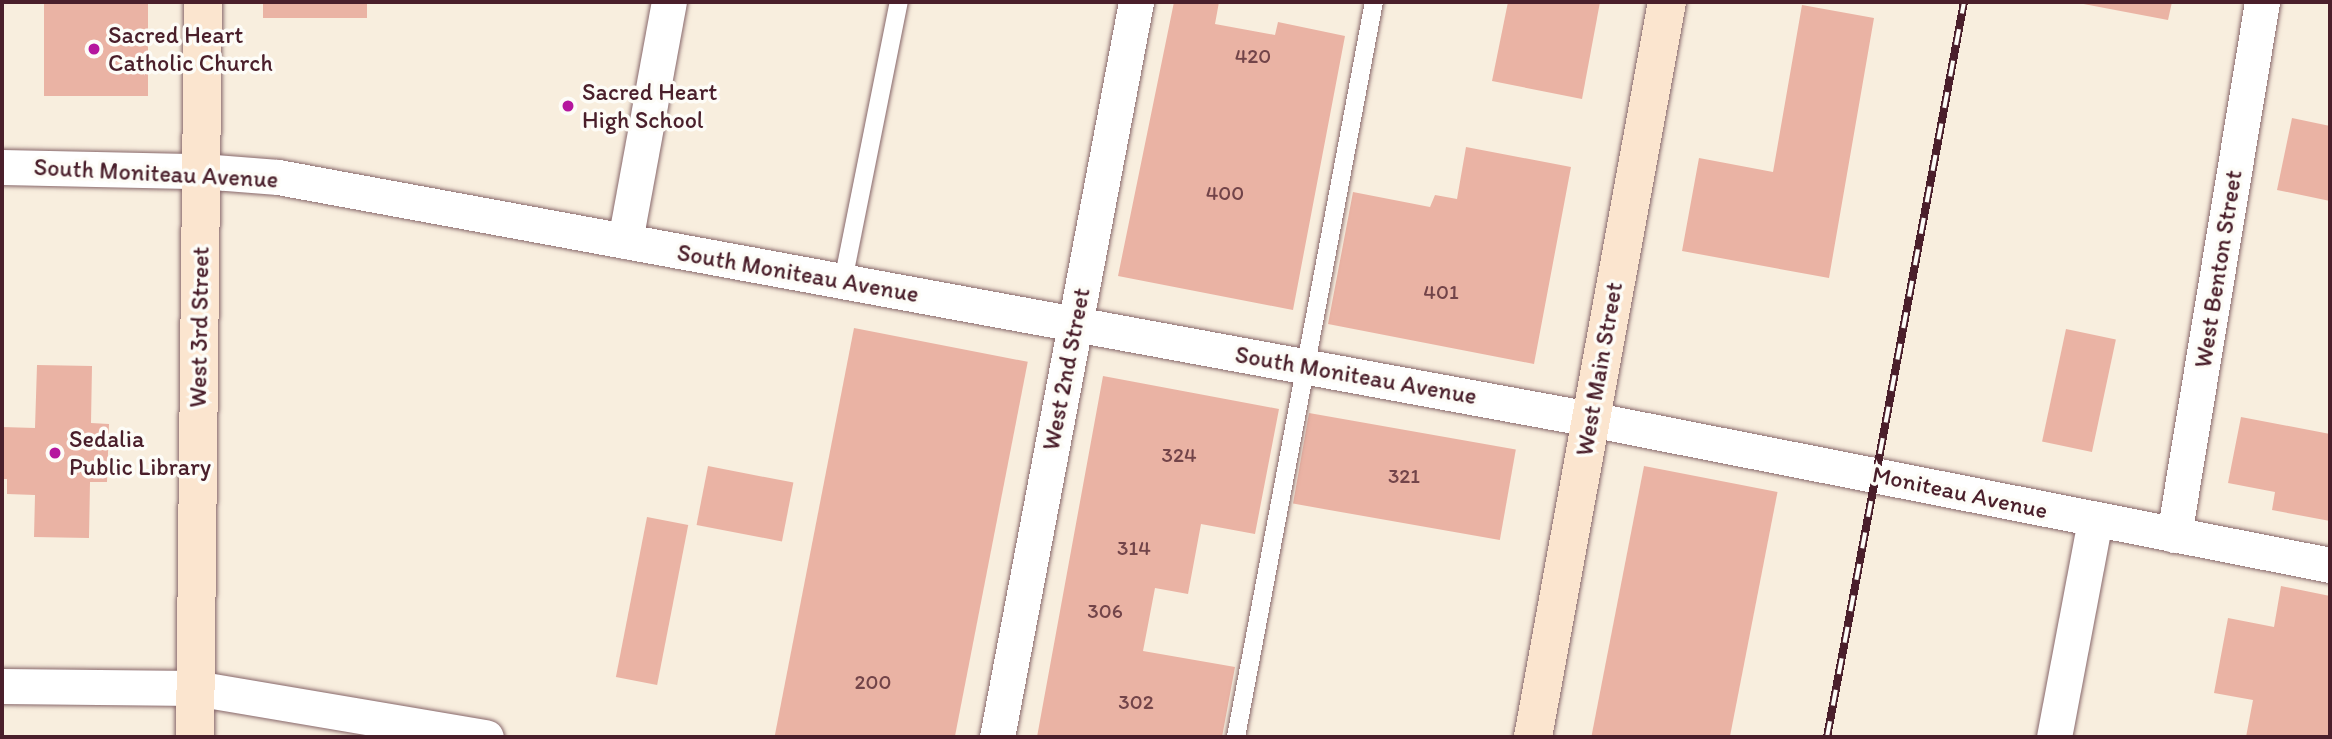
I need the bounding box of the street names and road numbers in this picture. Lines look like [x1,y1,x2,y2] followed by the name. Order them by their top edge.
[34,152,278,194] street label: South Moniteau Avenue
[2188,168,2248,370] street label: West Benton Street
[676,238,920,308] street label: South Moniteau Avenue
[183,247,215,407] street label: West 3rd Street
[1570,280,1628,458] street label: West Main Street
[1036,286,1096,452] street label: West 2nd Street
[1234,340,1478,410] street label: South Moniteau Avenue
[1870,459,2050,525] street label: Moniteau Avenue

